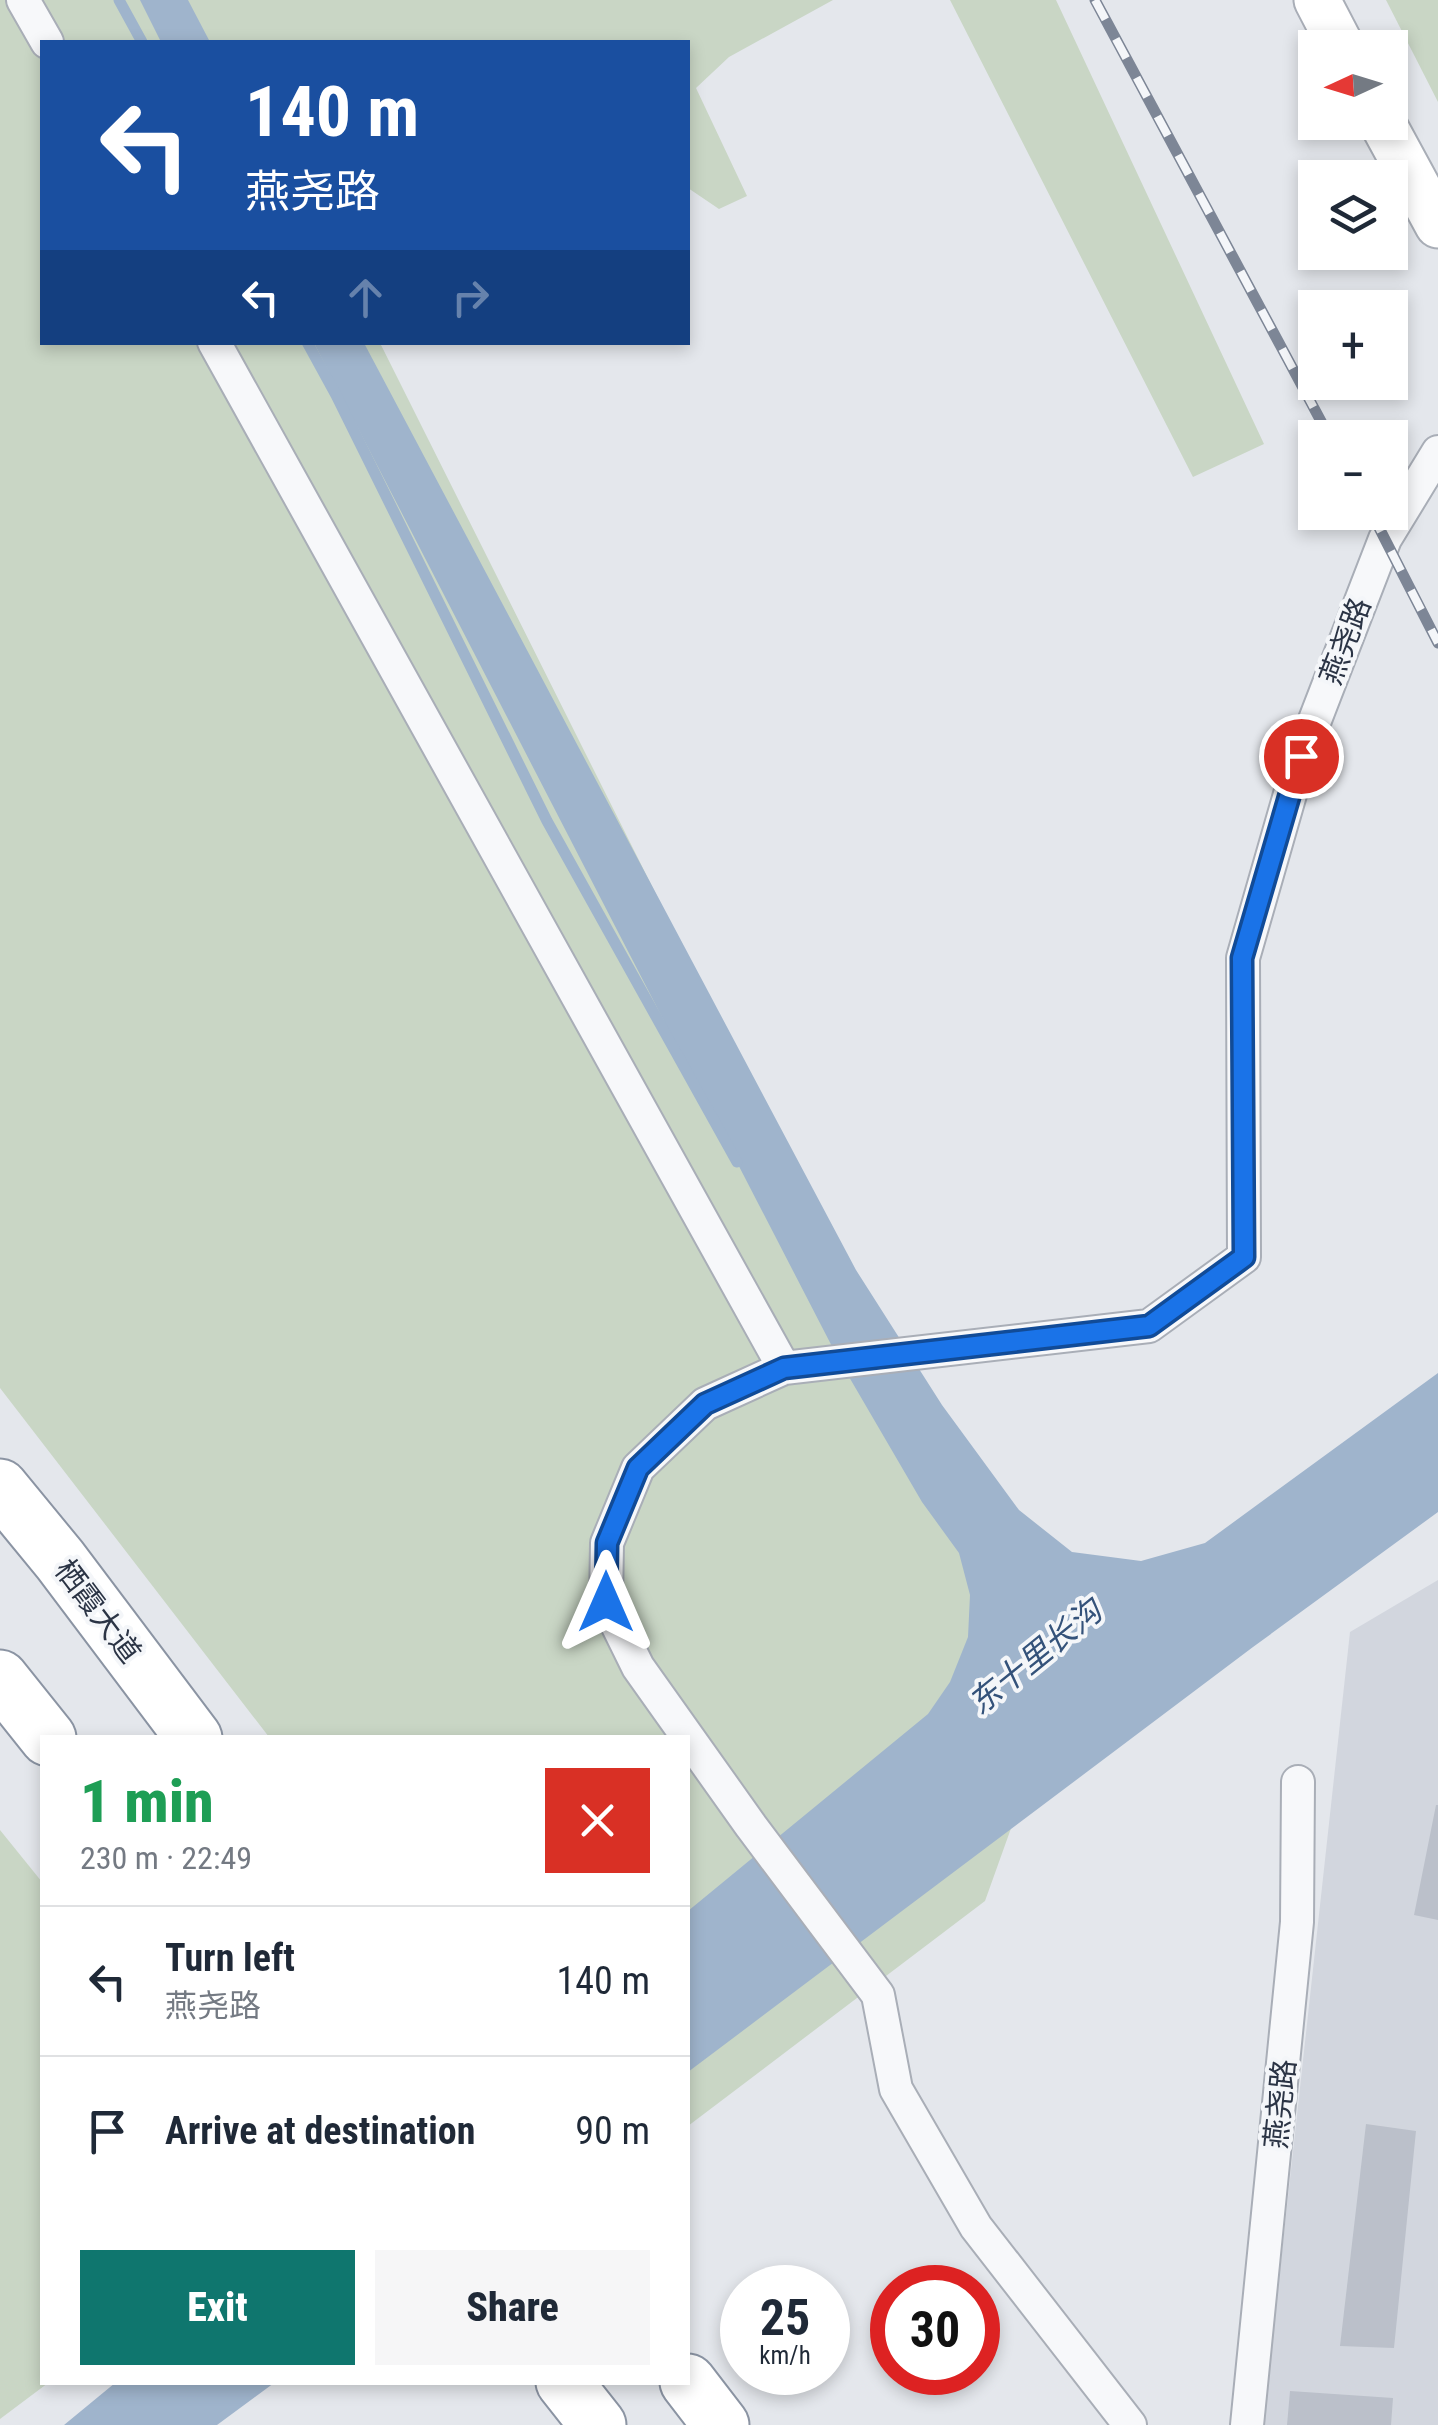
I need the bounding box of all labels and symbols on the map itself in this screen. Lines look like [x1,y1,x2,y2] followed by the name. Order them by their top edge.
[1298,30,1408,140] north arrow
[1313,593,1377,689] street label: 燕尧路
[1259,714,1344,799] pin
[554,1550,658,1654] position arrow
[48,1553,148,1669] street label: 栖霞大道
[961,1590,1111,1722] water label: 东十里长沟
[1258,2057,1302,2151] street label: 燕尧路
[870,2265,1000,2395] speed limit sign: 30

